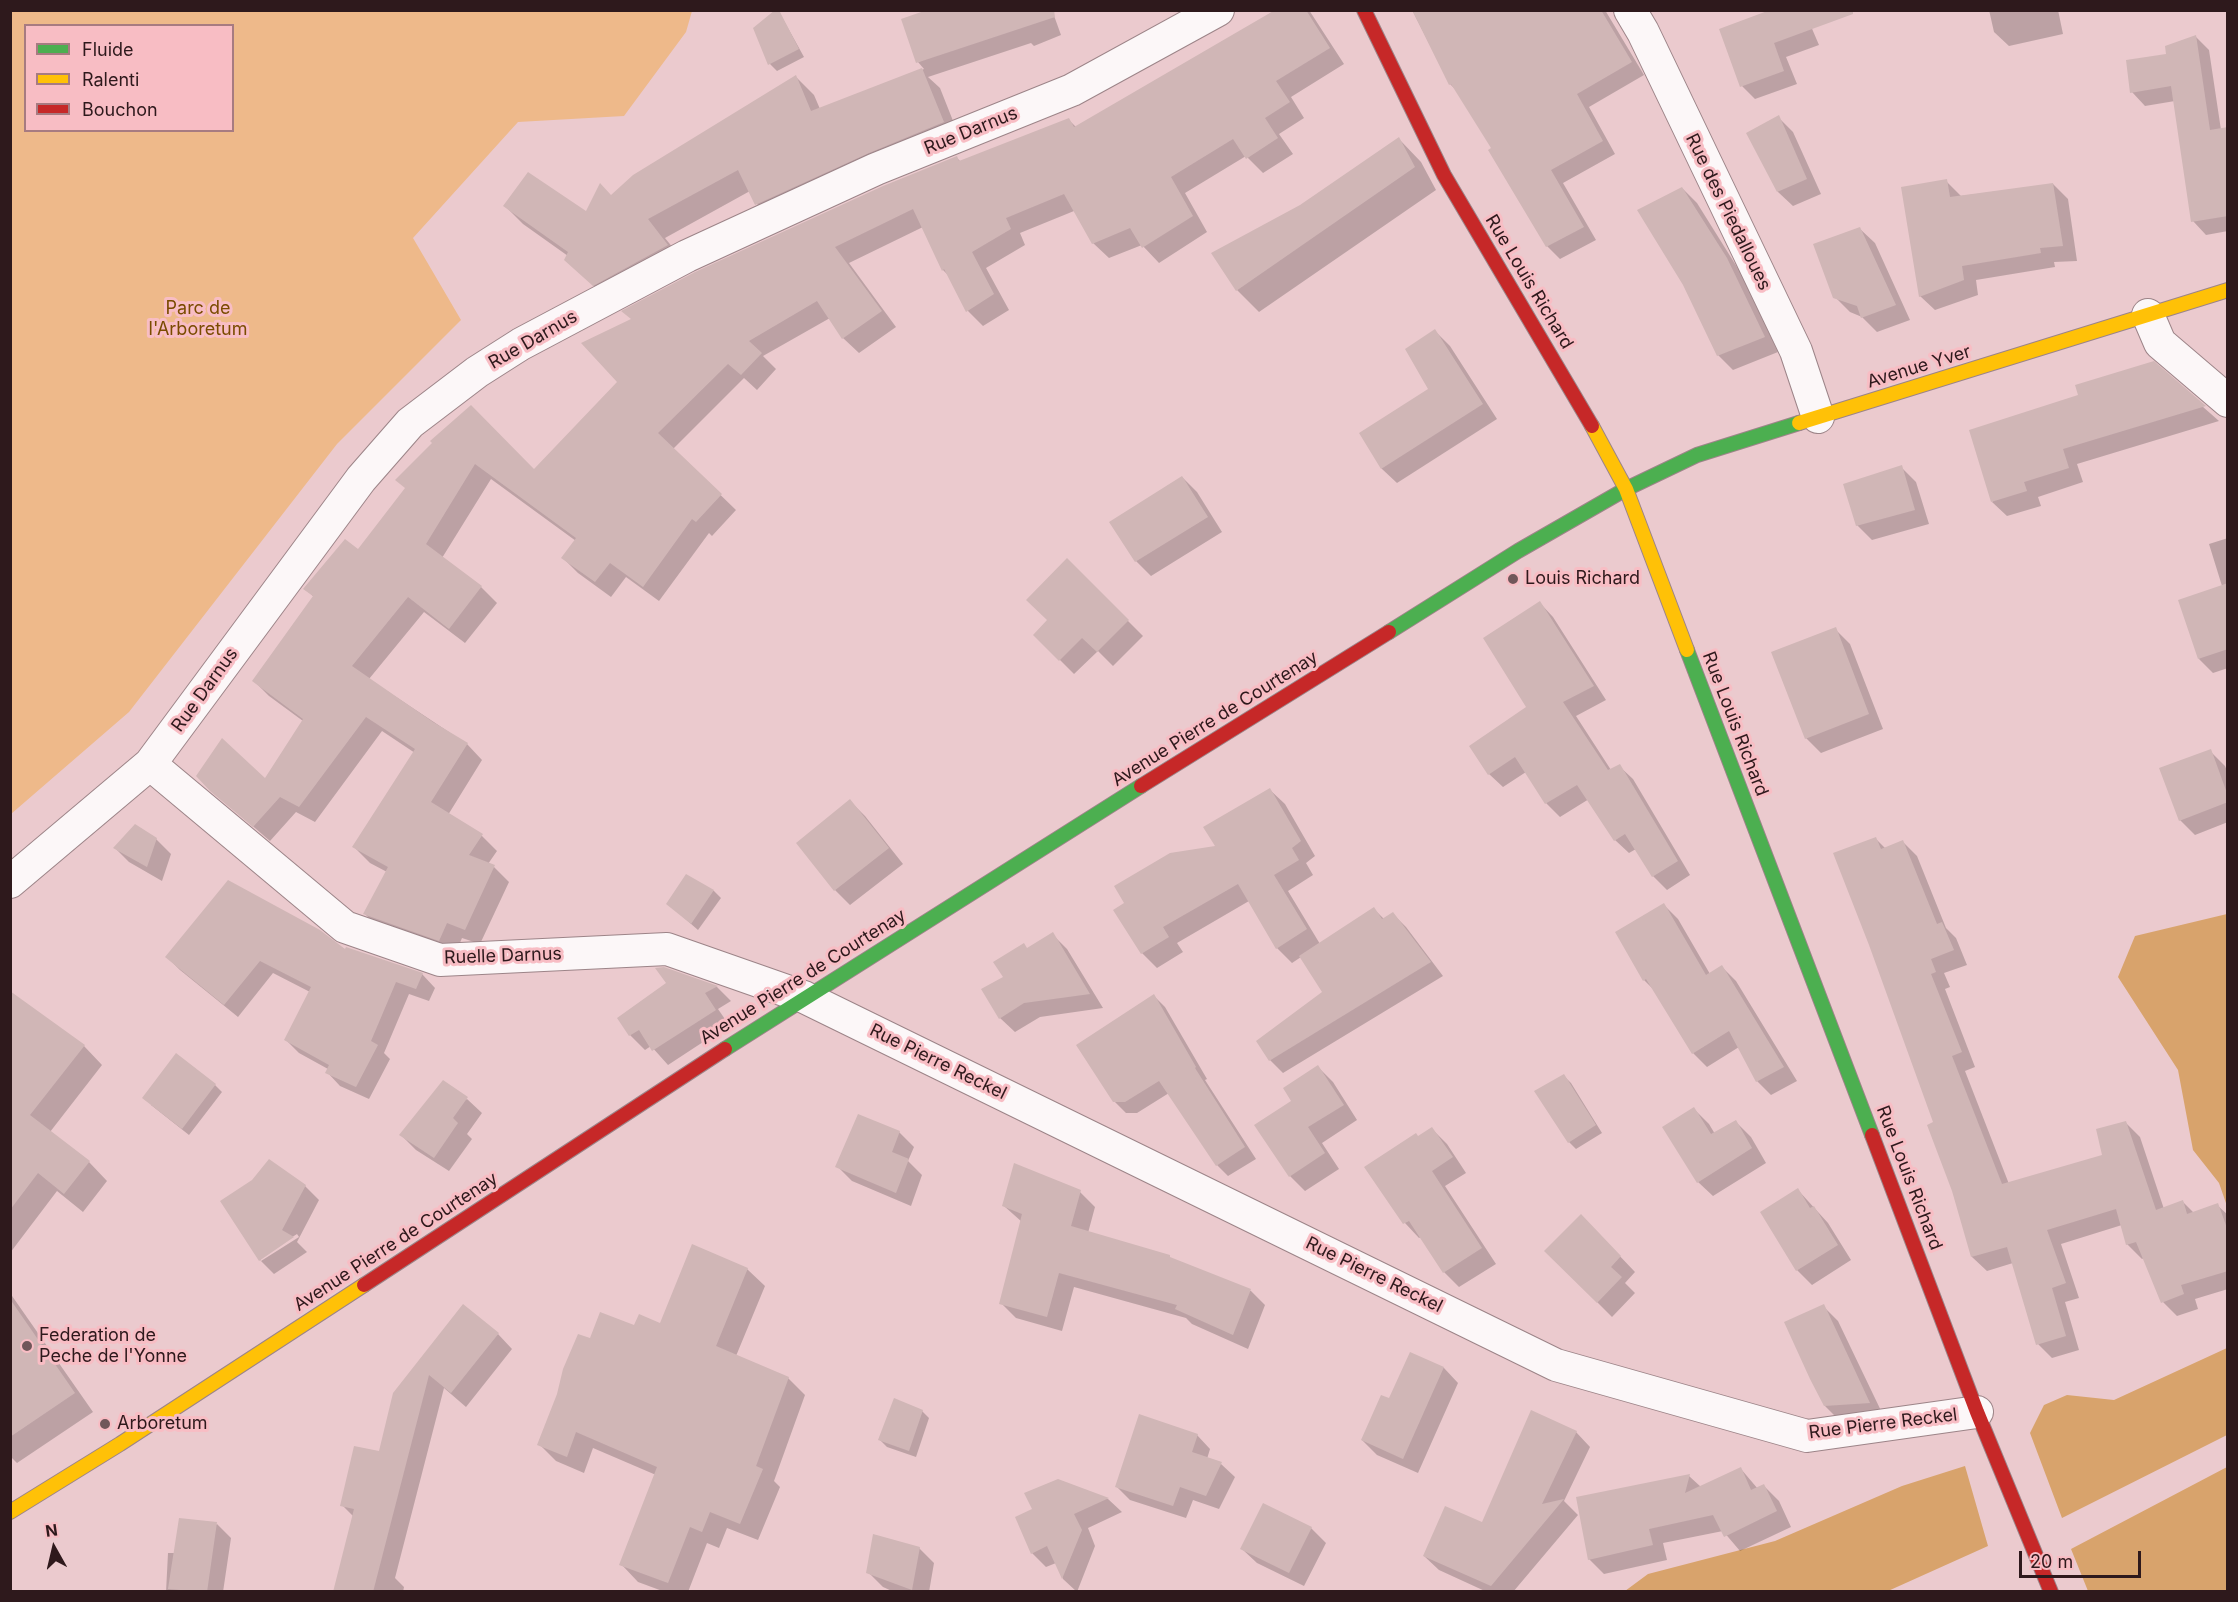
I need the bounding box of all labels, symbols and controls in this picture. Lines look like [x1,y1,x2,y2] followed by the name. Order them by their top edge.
[24,24,234,132] legend
[82,39,134,60] text: Fluide
[82,69,139,90] text: Ralenti
[82,99,158,120] text: Bouchon
[921,102,1021,160] street label: Rue Darnus
[1681,130,1775,294] street label: Rue des Piedalloues
[1480,211,1578,353] street label: Rue Louis Richard
[149,298,247,340] park label: Parc de l'Arboretum
[485,306,581,374] street label: Rue Darnus
[1864,341,1974,393] street label: Avenue Yver
[1525,568,1640,590] place label: Louis Richard
[1506,572,1520,586] marker: Louis Richard
[167,644,243,736] street label: Rue Darnus
[1108,647,1322,791] street label: Avenue Pierre de Courtenay
[1698,649,1772,799] street label: Rue Louis Richard
[696,905,910,1049] street label: Avenue Pierre de Courtenay
[444,943,562,969] street label: Ruelle Darnus
[866,1019,1010,1105] street label: Rue Pierre Reckel
[1872,1103,1946,1253] street label: Rue Louis Richard
[290,1168,502,1316] street label: Avenue Pierre de Courtenay
[1302,1232,1446,1318] street label: Rue Pierre Reckel
[39,1325,187,1368] place label: Federation de Peche de l'Yonne
[20,1339,34,1353] marker: Federation de Peche de l'Yonne
[1807,1404,1959,1444] street label: Rue Pierre Reckel
[117,1413,208,1435] place label: Arboretum
[98,1417,112,1431] marker: Arboretum
[24,1518,84,1578] north arrow
[44,1519,59,1541] text: N
[2022,1539,2144,1577] scale bar
[2030,1551,2073,1572] text: 20 m

